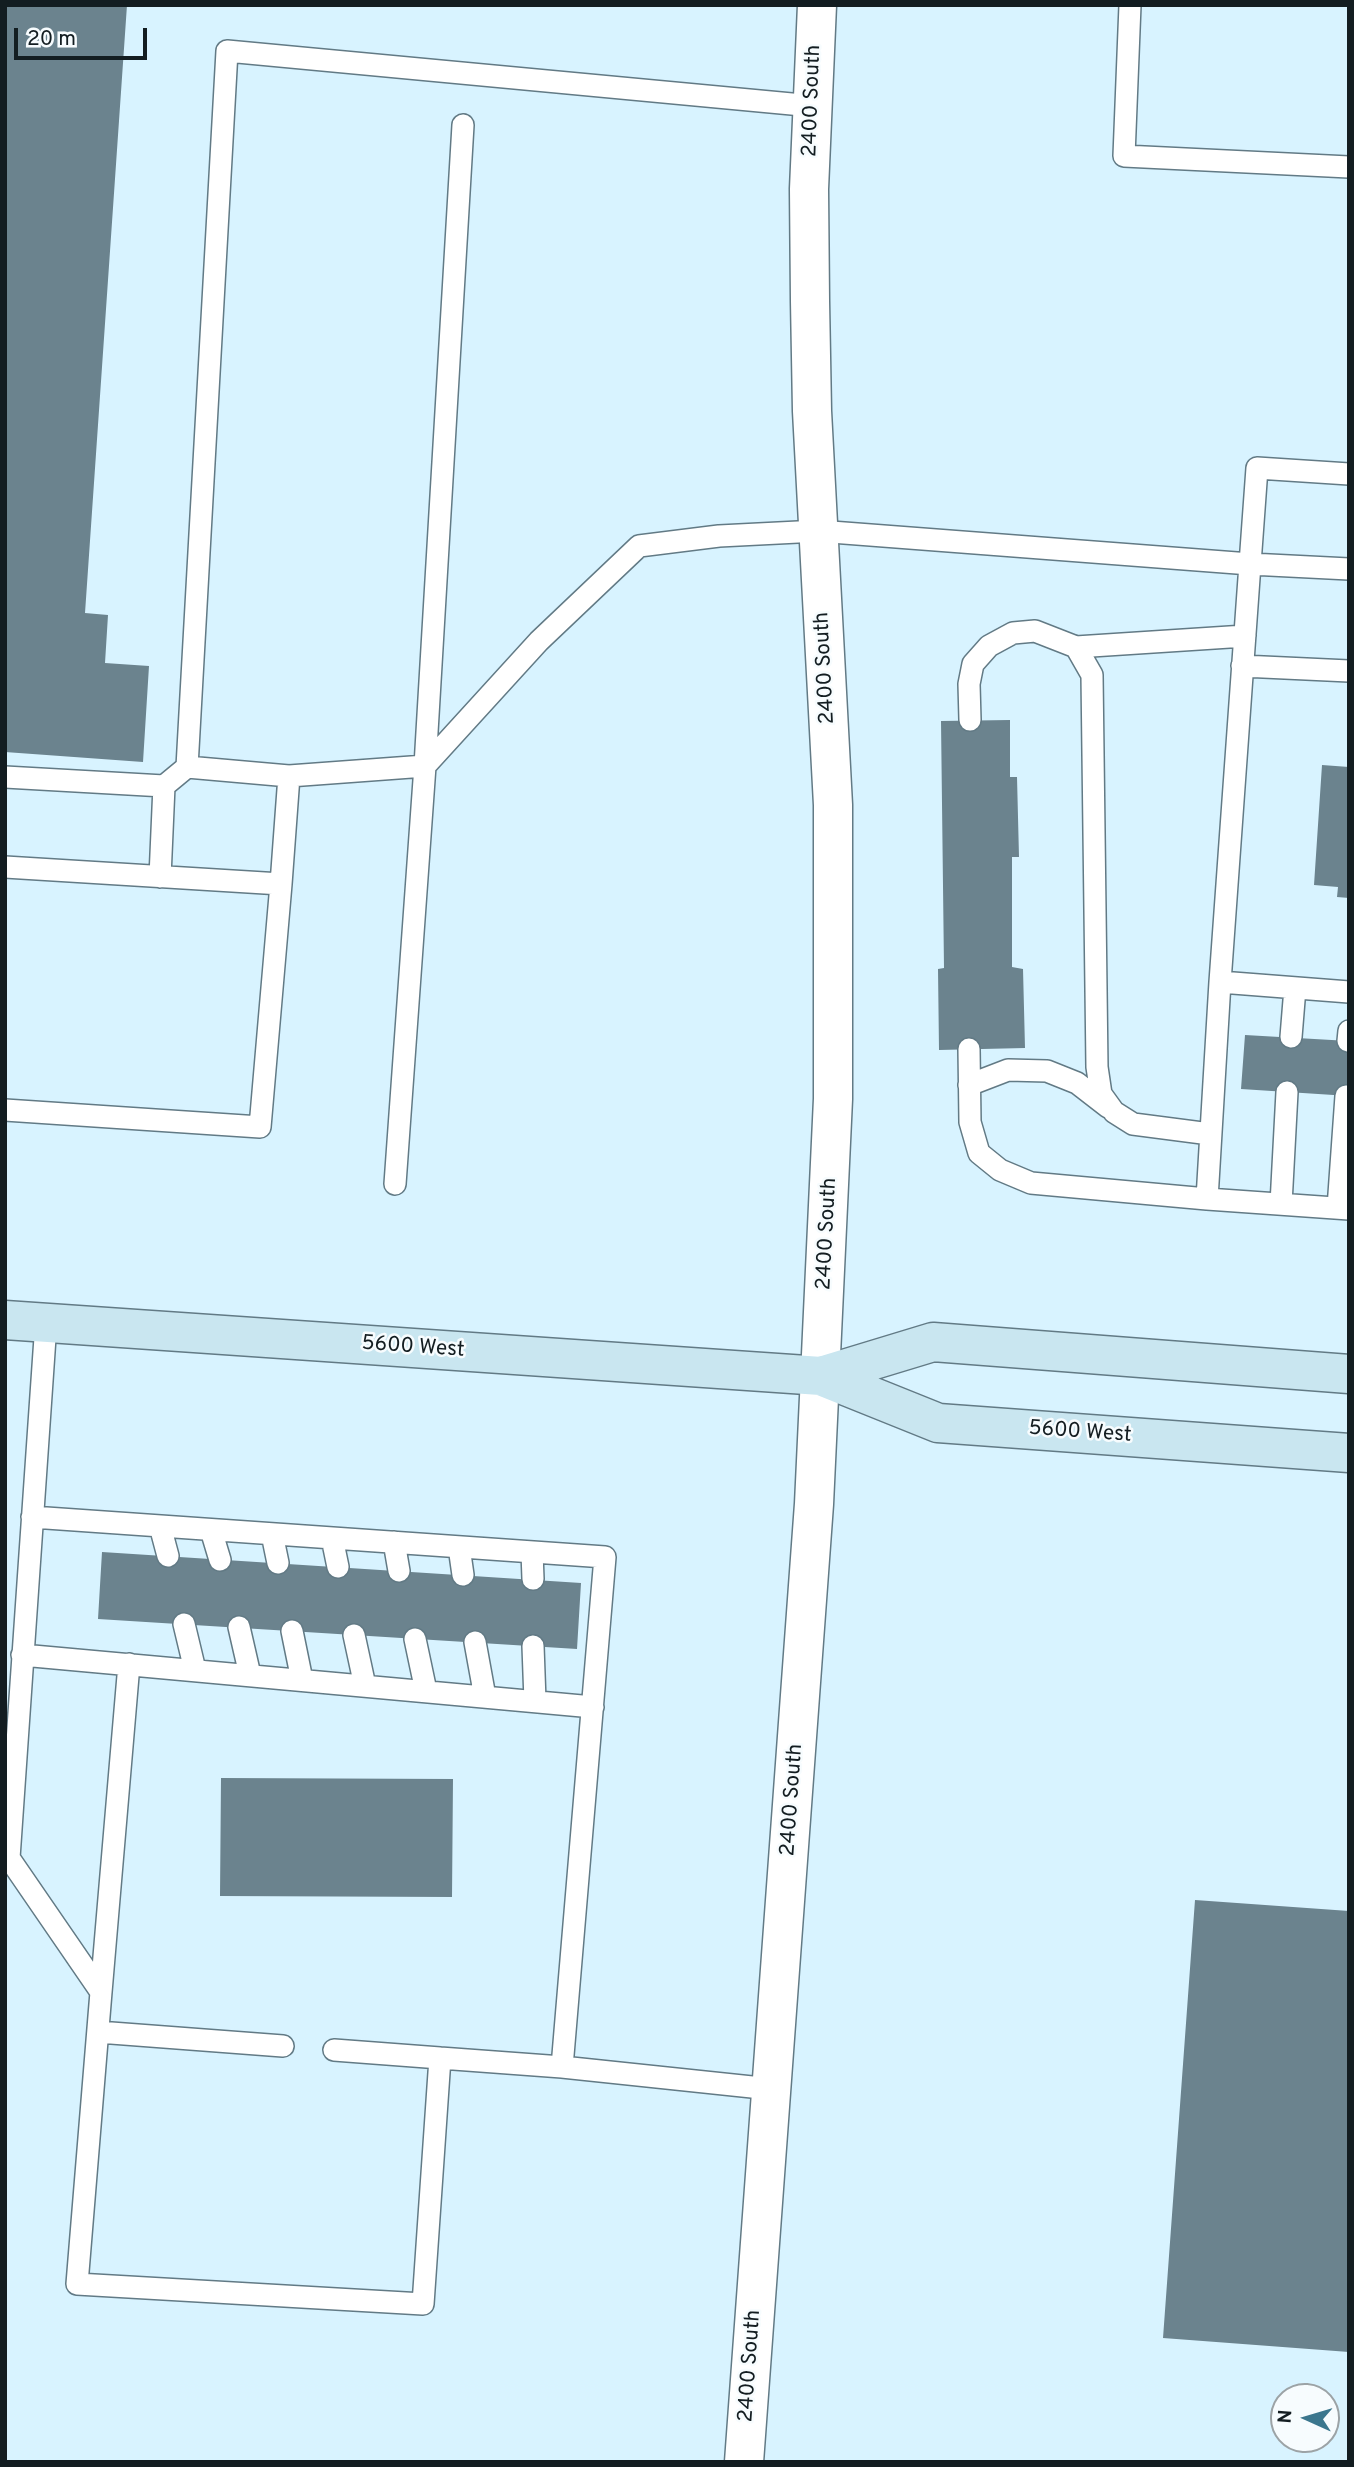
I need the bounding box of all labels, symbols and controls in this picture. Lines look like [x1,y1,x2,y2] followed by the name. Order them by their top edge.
[18,14,150,58] scale bar
[27,26,76,53] text: 20 m
[798,44,828,158] street label: 2400 South
[810,611,842,725] street label: 2400 South
[812,1177,844,1291] street label: 2400 South
[361,1332,465,1364] street label: 5600 West
[1028,1417,1132,1449] street label: 5600 West
[777,1743,809,1857] street label: 2400 South
[735,2309,767,2423] street label: 2400 South
[1270,2383,1340,2453] north arrow
[1274,2409,1298,2424] text: N

